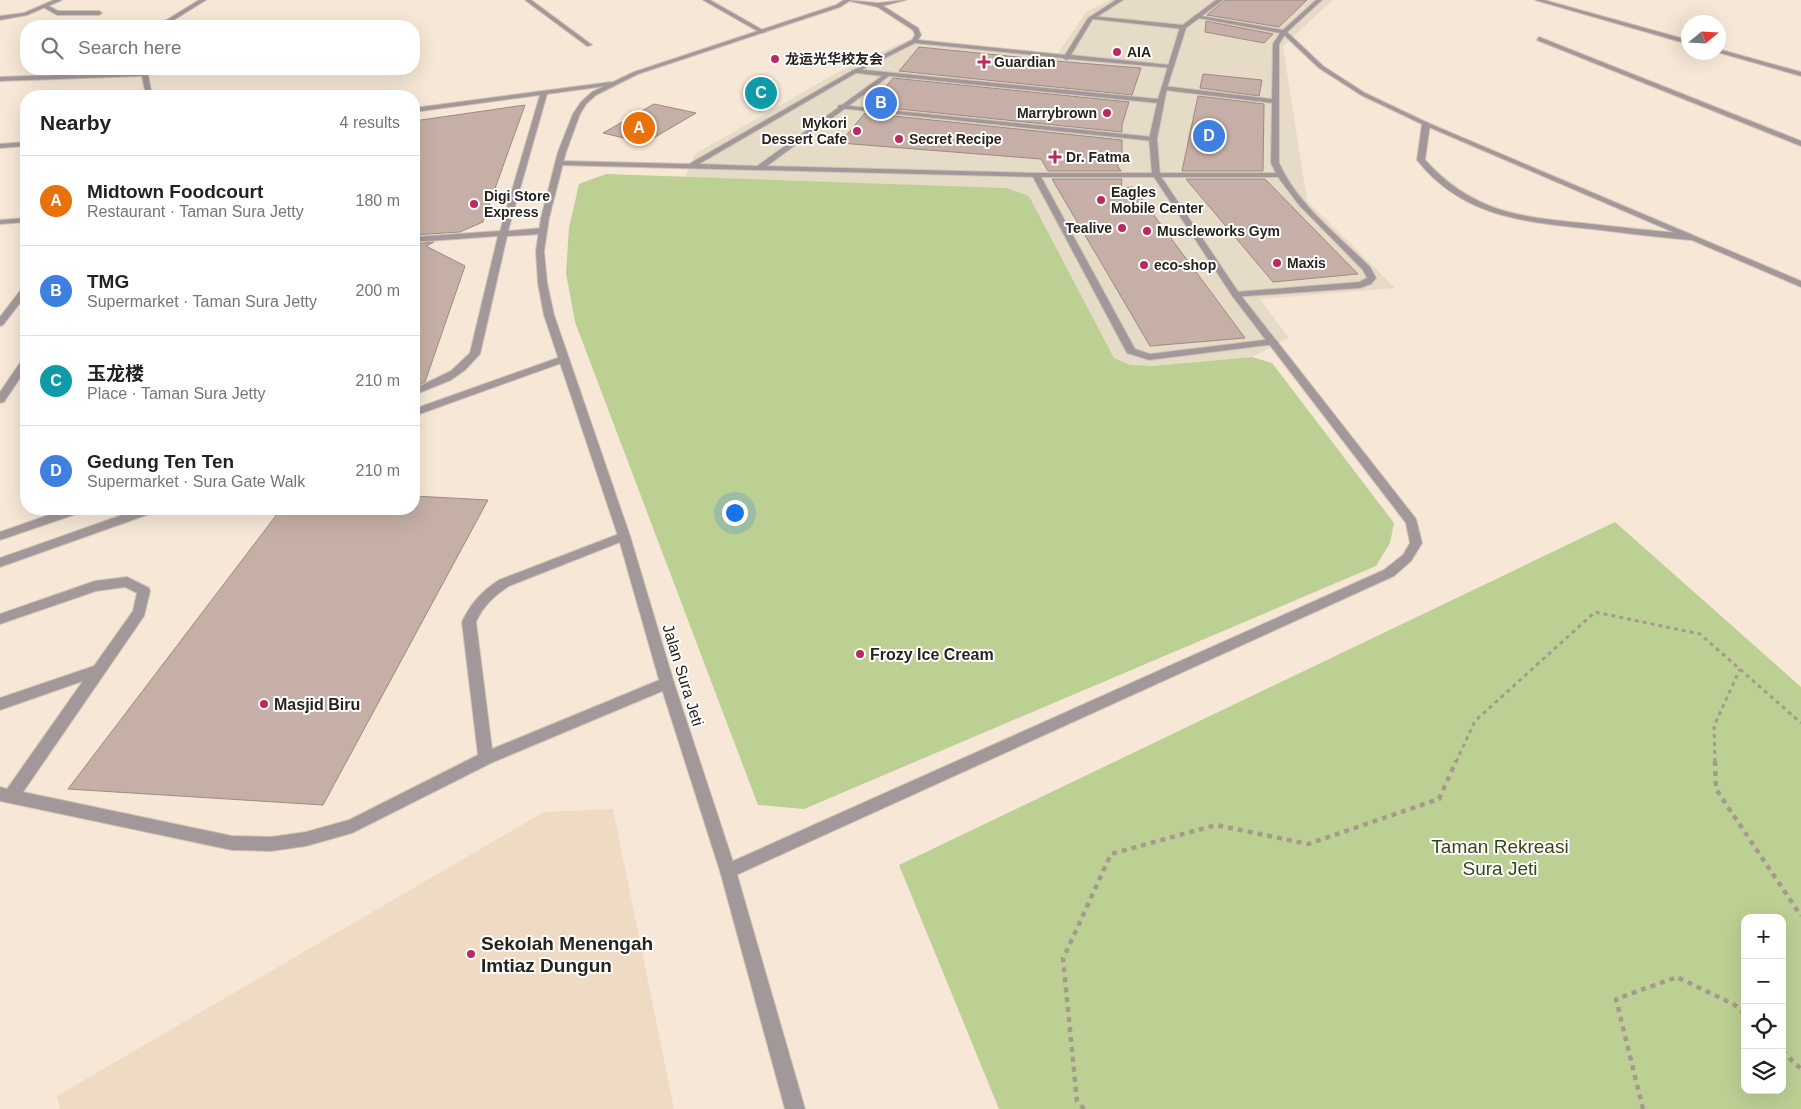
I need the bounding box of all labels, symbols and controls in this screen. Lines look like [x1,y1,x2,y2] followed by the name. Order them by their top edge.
[1681,15,1726,60] north arrow
[20,20,420,75] search box
[38,34,66,62] icon: search
[78,37,182,58] text: Search here
[1127,44,1151,60] place label: AIA
[1111,46,1123,58] marker: AIA
[785,51,883,67] place label: 龙运光华校友会
[769,53,781,65] marker: 龙运光华校友会
[994,54,1055,70] place label: Guardian
[978,56,990,68] marker: Guardian
[745,74,777,112] pin: C
[865,84,897,122] pin: B
[1017,105,1097,121] place label: Marrybrown
[1101,107,1113,119] marker: Marrybrown
[623,109,655,147] pin: A
[40,111,111,134] text: Nearby
[340,114,400,131] text: 4 results
[761,115,847,147] place label: Mykori Dessert Cafe
[1193,117,1225,155] pin: D
[851,125,863,137] marker: Mykori Dessert Cafe
[909,131,1002,147] place label: Secret Recipe
[893,133,905,145] marker: Secret Recipe
[1066,149,1130,165] place label: Dr. Fatma
[1048,150,1062,164] marker: Dr. Fatma
[87,181,263,202] text: Midtown Foodcourt
[1111,184,1204,216] place label: Eagles Mobile Center
[484,188,550,220] place label: Digi Store Express
[50,192,62,209] text: A
[356,192,400,209] text: 180 m
[1095,194,1107,206] marker: Eagles Mobile Center
[468,198,480,210] marker: Digi Store Express
[87,203,304,220] text: Restaurant · Taman Sura Jetty
[1066,220,1112,236] place label: Tealive
[1116,222,1128,234] marker: Tealive
[1157,223,1280,239] place label: Muscleworks Gym
[1141,225,1153,237] marker: Muscleworks Gym
[1287,255,1326,271] place label: Maxis
[1154,257,1216,273] place label: eco-shop
[1271,257,1283,269] marker: Maxis
[1138,259,1150,271] marker: eco-shop
[87,271,129,292] text: TMG
[50,282,62,299] text: B
[356,282,400,299] text: 200 m
[87,293,317,310] text: Supermarket · Taman Sura Jetty
[87,363,144,384] text: 玉龙楼
[50,372,62,389] text: C
[356,372,400,389] text: 210 m
[87,385,265,402] text: Place · Taman Sura Jetty
[87,451,234,472] text: Gedung Ten Ten
[50,462,62,479] text: D
[356,462,400,479] text: 210 m
[87,473,305,490] text: Supermarket · Sura Gate Walk
[722,500,748,526] your location
[659,622,707,728] street label: Jalan Sura Jeti
[870,646,994,663] place label: Frozy Ice Cream
[854,648,866,660] marker: Frozy Ice Cream
[274,696,360,713] place label: Masjid Biru
[258,698,270,710] marker: Masjid Biru
[1431,836,1569,879] park label: Taman Rekreasi Sura Jeti
[1741,914,1786,1094] map controls
[1741,914,1786,959] button: +
[481,933,653,976] place label: Sekolah Menengah Imtiaz Dungun
[465,948,477,960] marker: Sekolah Menengah Imtiaz Dungun
[1741,959,1786,1004] button: −
[1741,1004,1786,1049] button: locate
[1741,1049,1786,1094] button: layers

